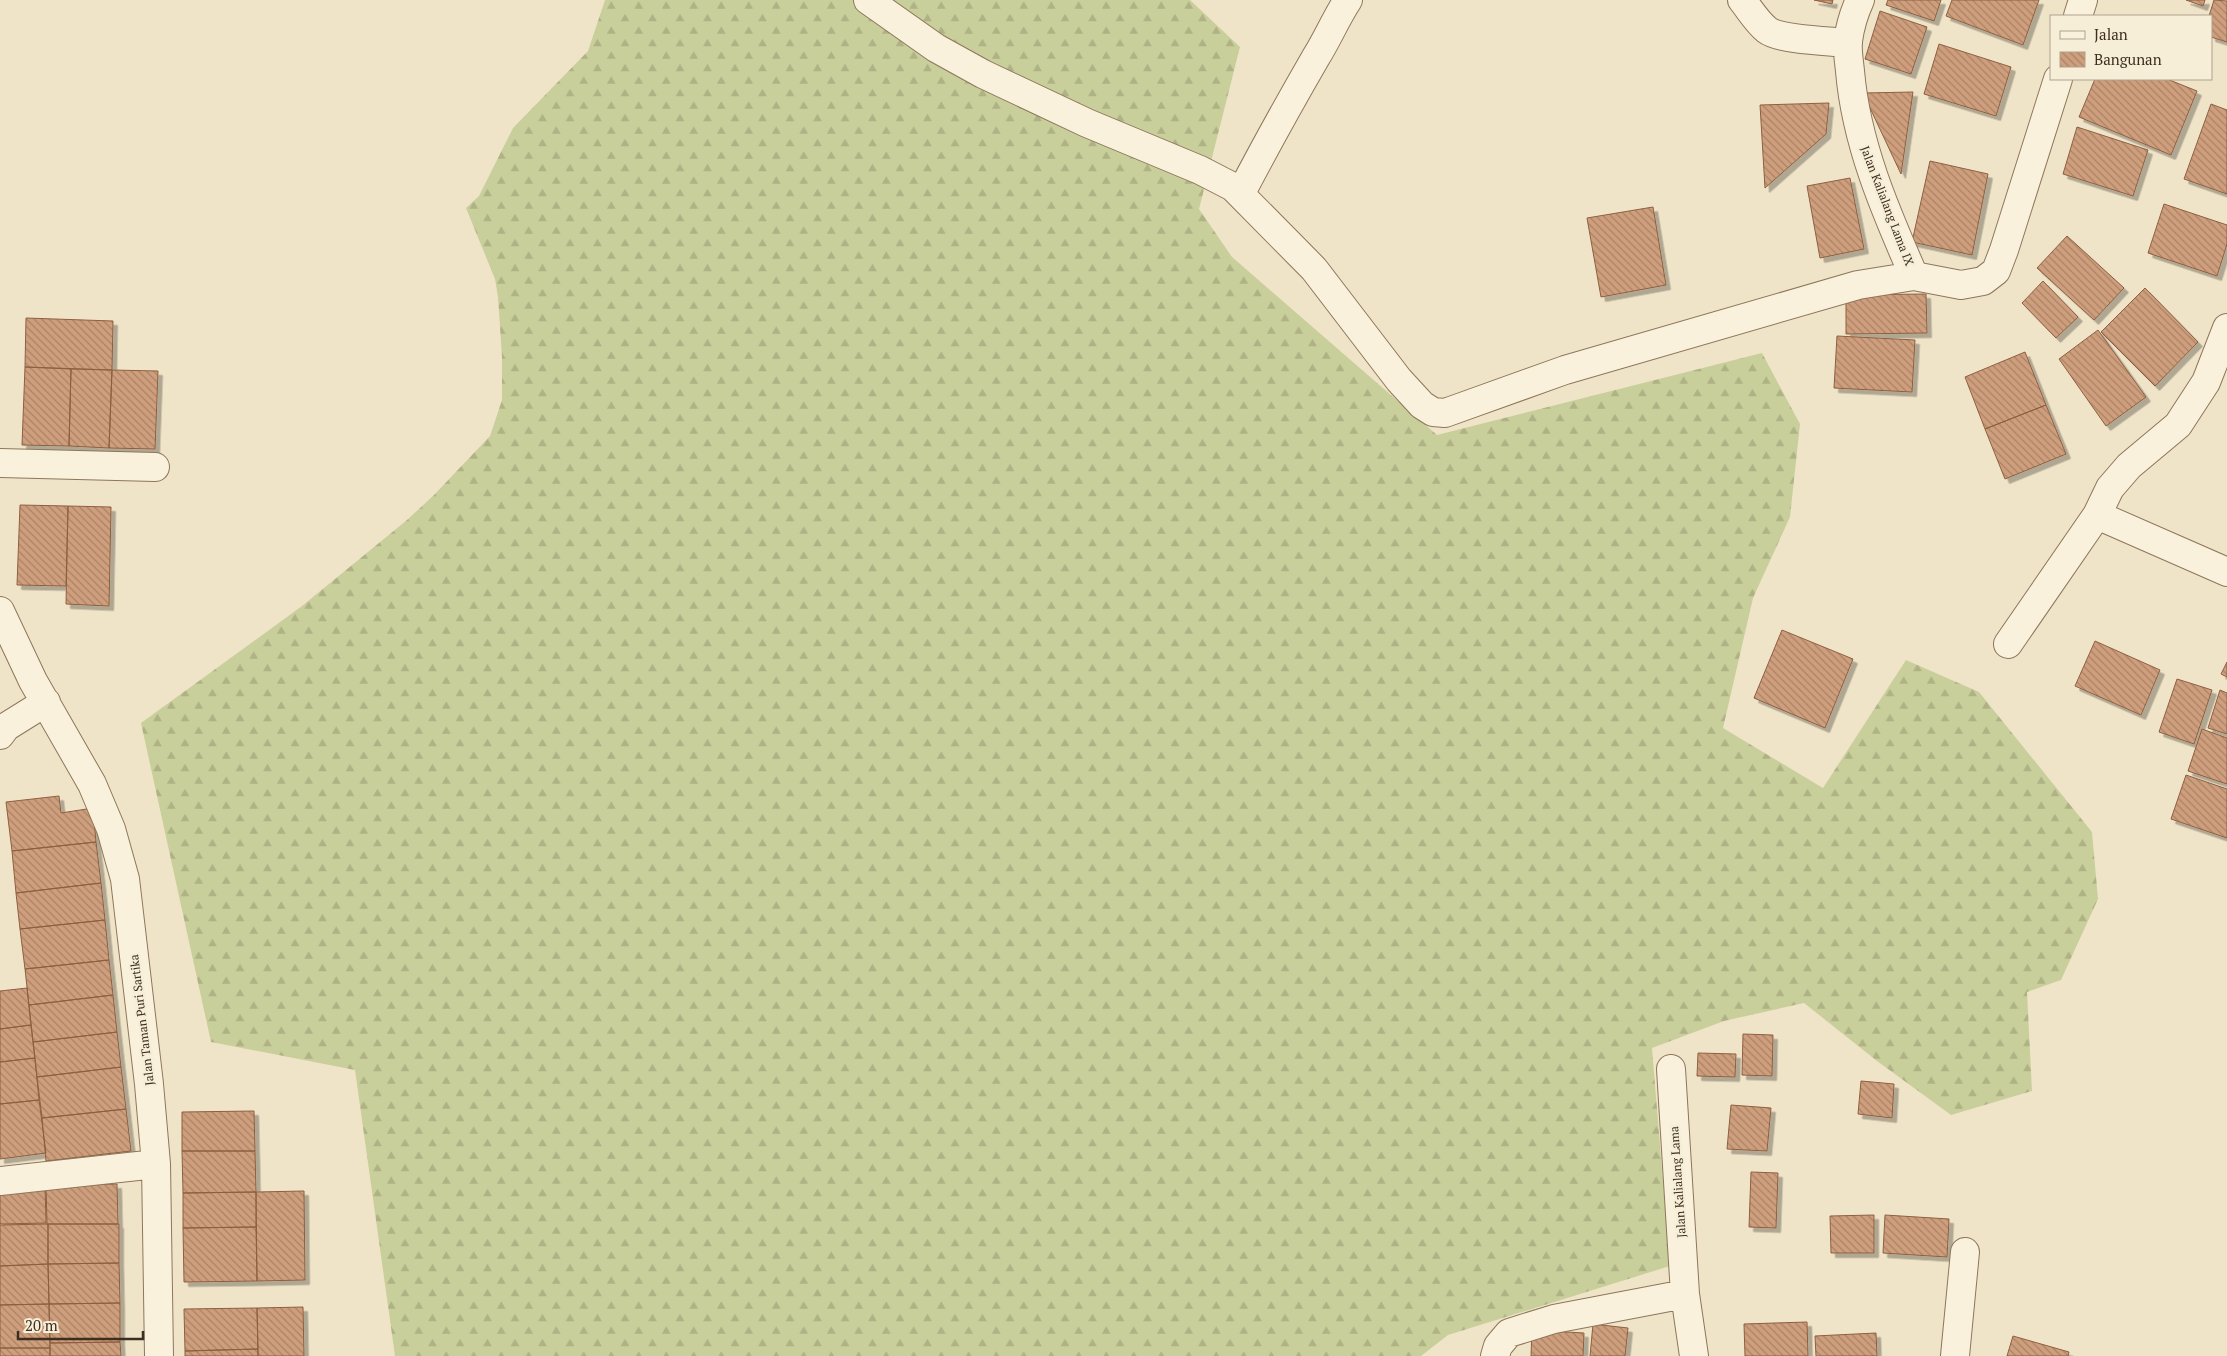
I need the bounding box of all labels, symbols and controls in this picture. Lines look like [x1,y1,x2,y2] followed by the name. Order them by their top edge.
[2050,15,2212,80] legend
[2094,24,2128,44] text: Jalan
[2094,49,2162,69] text: Bangunan
[1858,144,1917,268] street label: Jalan Kalialang Lama IX
[126,954,157,1087] street label: Jalan Taman Puri Sartika
[1666,1126,1689,1238] street label: Jalan Kalialang Lama
[18,1308,142,1340] scale bar
[25,1315,58,1335] text: 20 m

